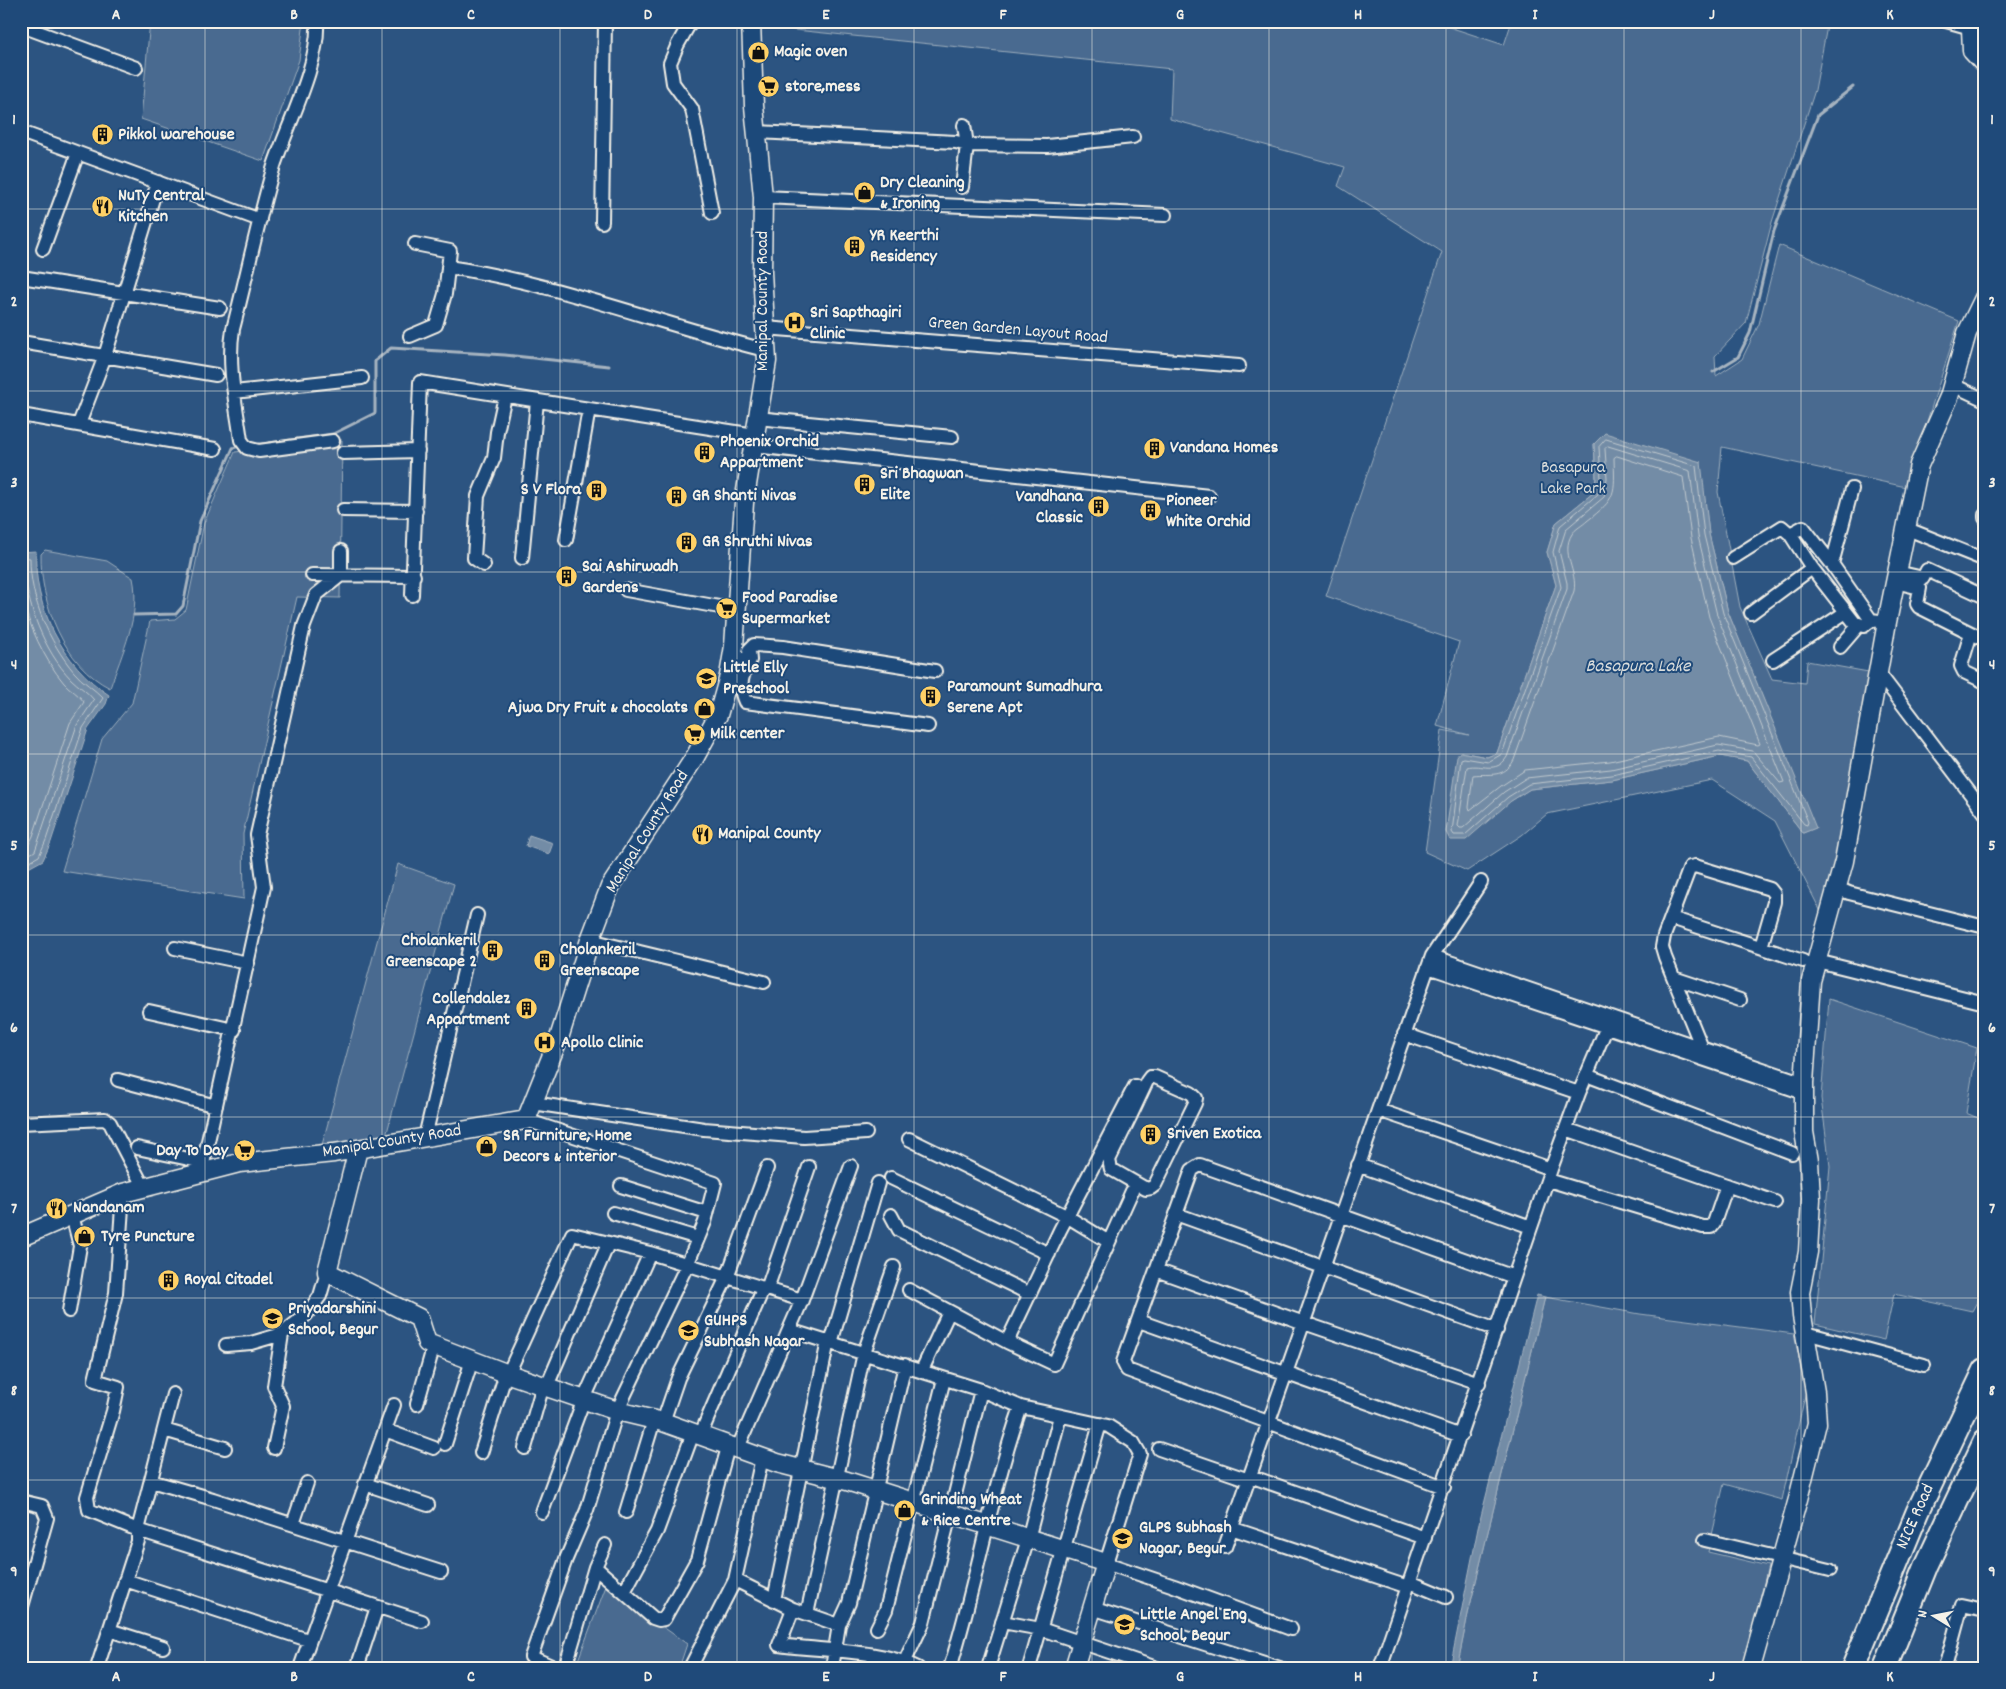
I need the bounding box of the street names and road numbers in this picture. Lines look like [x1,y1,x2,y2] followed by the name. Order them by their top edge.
[751,231,776,371] street label: Manipal County Road
[927,311,1109,351] street label: Green Garden Layout Road
[600,766,696,898] street label: Manipal County Road
[321,1119,463,1165] street label: Manipal County Road
[1890,1480,1942,1554] street label: NICE Road

